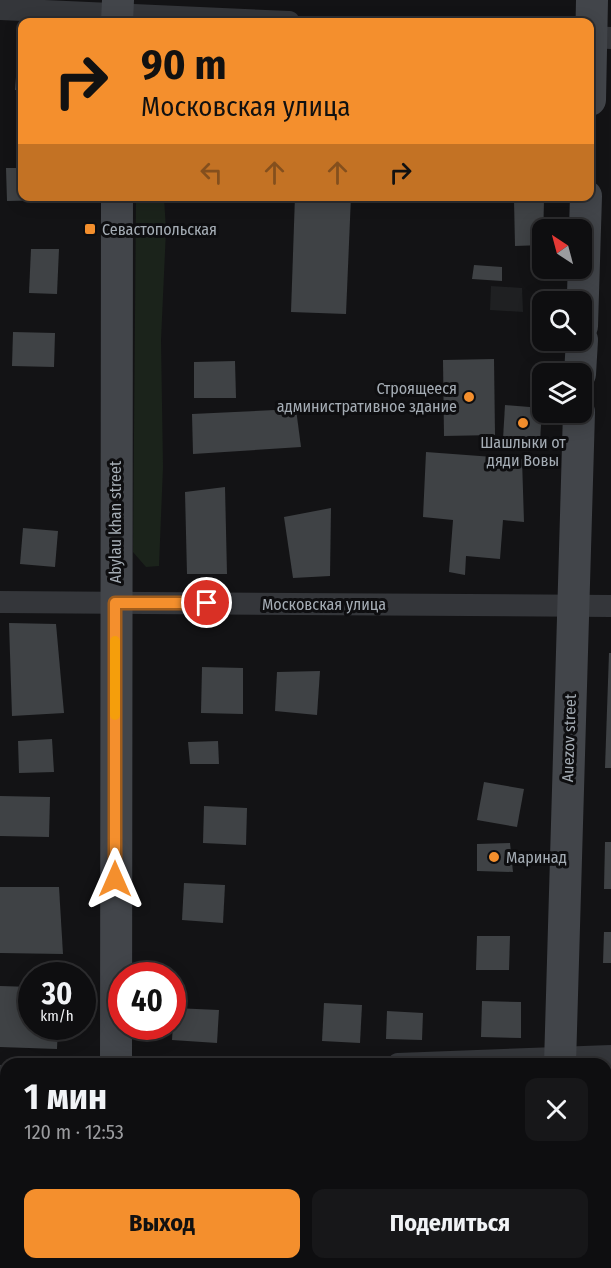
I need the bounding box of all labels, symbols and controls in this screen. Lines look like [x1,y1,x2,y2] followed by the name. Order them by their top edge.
[141,40,226,90] text: 90 m
[42,42,120,120] icon: right
[141,91,350,123] text: Московская улица
[195,156,228,189] icon: left
[258,156,291,189] icon: ahead
[321,156,354,189] icon: ahead
[384,156,417,189] icon: right
[532,219,592,279] north arrow
[532,219,592,423] map controls
[102,220,217,239] place label: Севастопольская
[83,222,97,236] marker: Севастопольская
[532,291,592,351] button: search
[532,363,592,423] button: layers
[277,379,457,416] place label: Строящееся административное здание
[462,390,476,404] marker: Строящееся административное здание
[516,416,530,430] marker: Шашлыки от дяди Вовы
[480,433,566,470] place label: Шашлыки от дяди Вовы
[106,460,125,583] street label: Abylau khan street
[181,577,232,628] pin
[190,586,223,619] icon: arrive
[262,595,386,614] street label: Московская улица
[558,693,580,782] street label: Auezov street
[83,847,147,911] position arrow
[506,848,567,867] place label: Маринад
[487,850,501,864] marker: Маринад
[108,962,186,1040] speed limit sign: 40
[42,976,72,1012] text: 30
[40,1007,74,1025] text: km/h
[24,1075,107,1119] text: 1 мин
[525,1078,588,1141] button: close
[24,1120,124,1144] text: 120 m · 12:53
[24,1189,300,1258] button: Выход
[312,1189,588,1258] button: Поделиться

